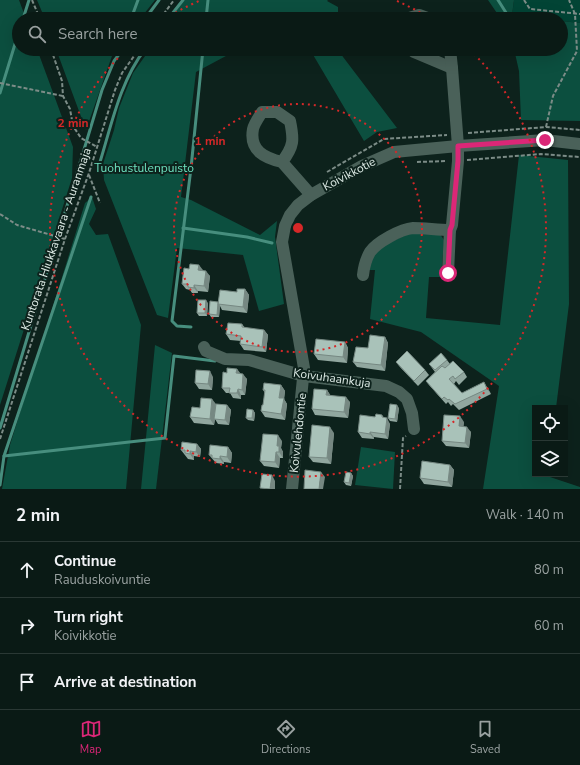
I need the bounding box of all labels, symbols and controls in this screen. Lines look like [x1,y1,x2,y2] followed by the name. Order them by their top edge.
[12,12,568,56] search box
[26,23,48,45] icon: search
[58,24,138,44] text: Search here
[57,115,89,131] text: 2 min
[536,131,554,149] route end
[194,133,226,149] text: 1 min
[17,146,95,332] street label: Kuntorata Hiukkavaara - Auranmaja
[320,153,378,195] street label: Koivikkotie
[94,160,194,176] park label: Tuohustulenpuisto
[291,221,305,235] centre of rings
[439,264,457,282] route start
[292,365,372,391] street label: Koivuhaankuja
[286,392,310,474] street label: Koivulehdontie
[532,405,568,477] map controls
[532,405,568,441] button: locate
[532,441,568,477] button: layers
[16,504,60,527] text: 2 min
[486,506,564,524] text: Walk · 140 m
[54,551,116,571] text: Continue
[16,559,38,581] icon: ahead
[534,561,564,579] text: 80 m
[54,571,150,589] text: Rauduskoivuntie
[54,607,123,627] text: Turn right
[16,615,38,637] icon: right
[534,617,564,635] text: 60 m
[54,627,116,645] text: Koivikkotie
[16,671,38,693] icon: arrive
[54,672,197,692] text: Arrive at destination
[80,718,102,757] tab: Map
[261,718,311,757] tab: Directions
[470,718,500,757] tab: Saved

